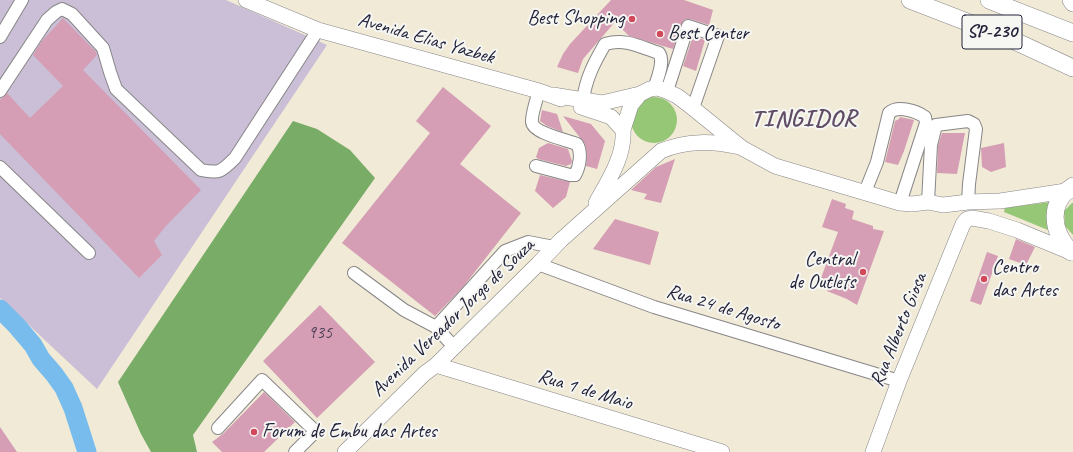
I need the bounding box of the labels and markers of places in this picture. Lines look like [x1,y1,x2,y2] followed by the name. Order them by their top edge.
[527,7,624,31] place label: Best Shopping
[627,14,637,24] marker: Best Shopping
[668,22,748,46] place label: Best Center
[655,29,665,39] marker: Best Center
[789,248,855,295] place label: Central de Outlets
[992,256,1057,303] place label: Centro das Artes
[858,267,868,277] marker: Central de Outlets
[979,274,989,284] marker: Centro das Artes
[262,420,437,444] place label: Forum de Embu das Artes
[249,427,259,437] marker: Forum de Embu das Artes

